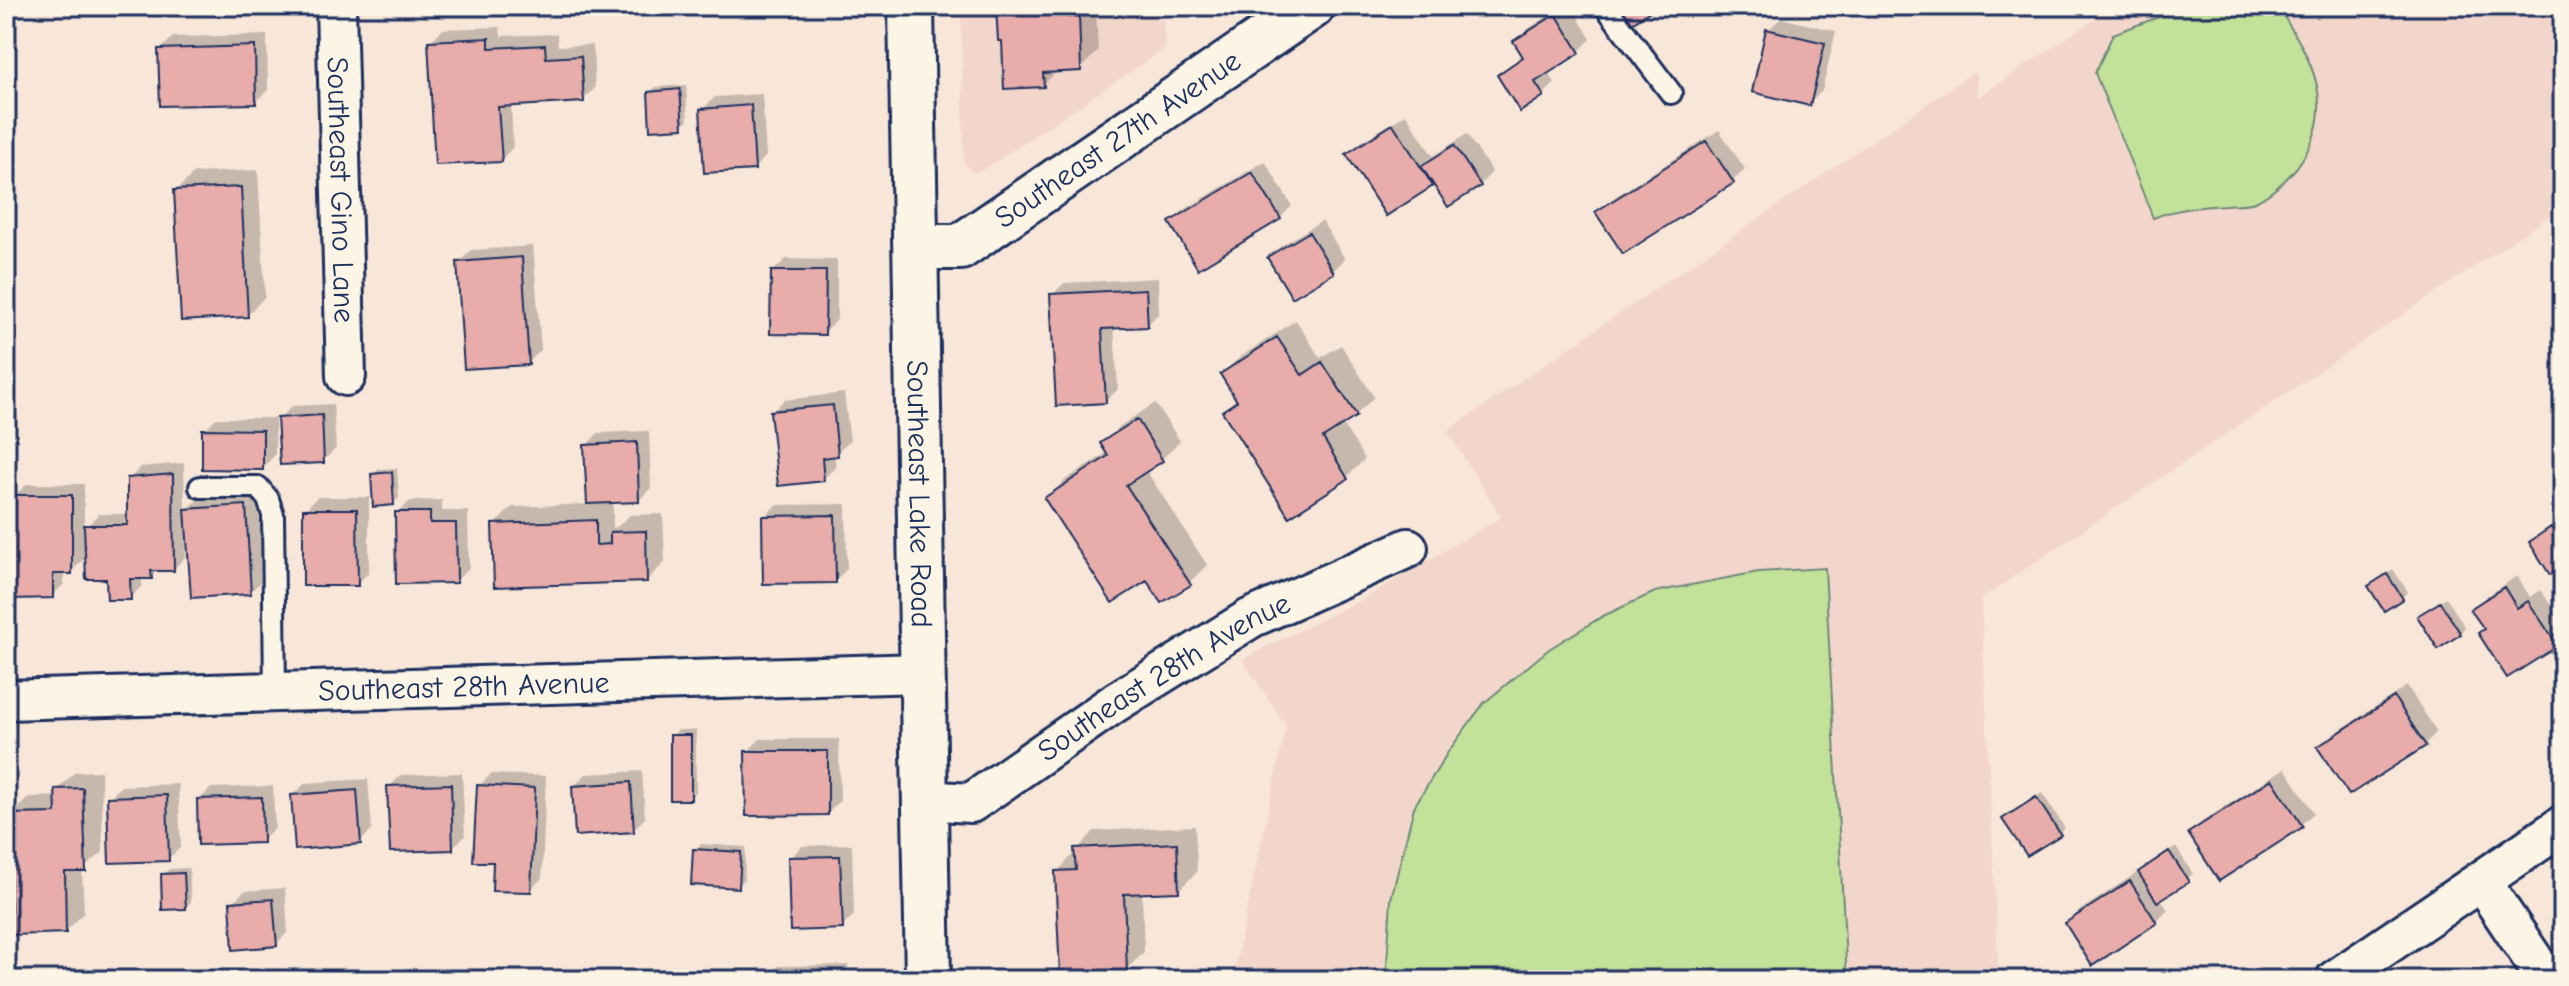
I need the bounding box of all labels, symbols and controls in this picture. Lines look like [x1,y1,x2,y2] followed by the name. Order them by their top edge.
[988,43,1247,236] street label: Southeast 27th Avenue
[319,56,362,324] street label: Southeast Gino Lane
[899,360,939,628] street label: Southeast Lake Road
[1031,586,1296,769] street label: Southeast 28th Avenue
[318,665,610,709] street label: Southeast 28th Avenue

